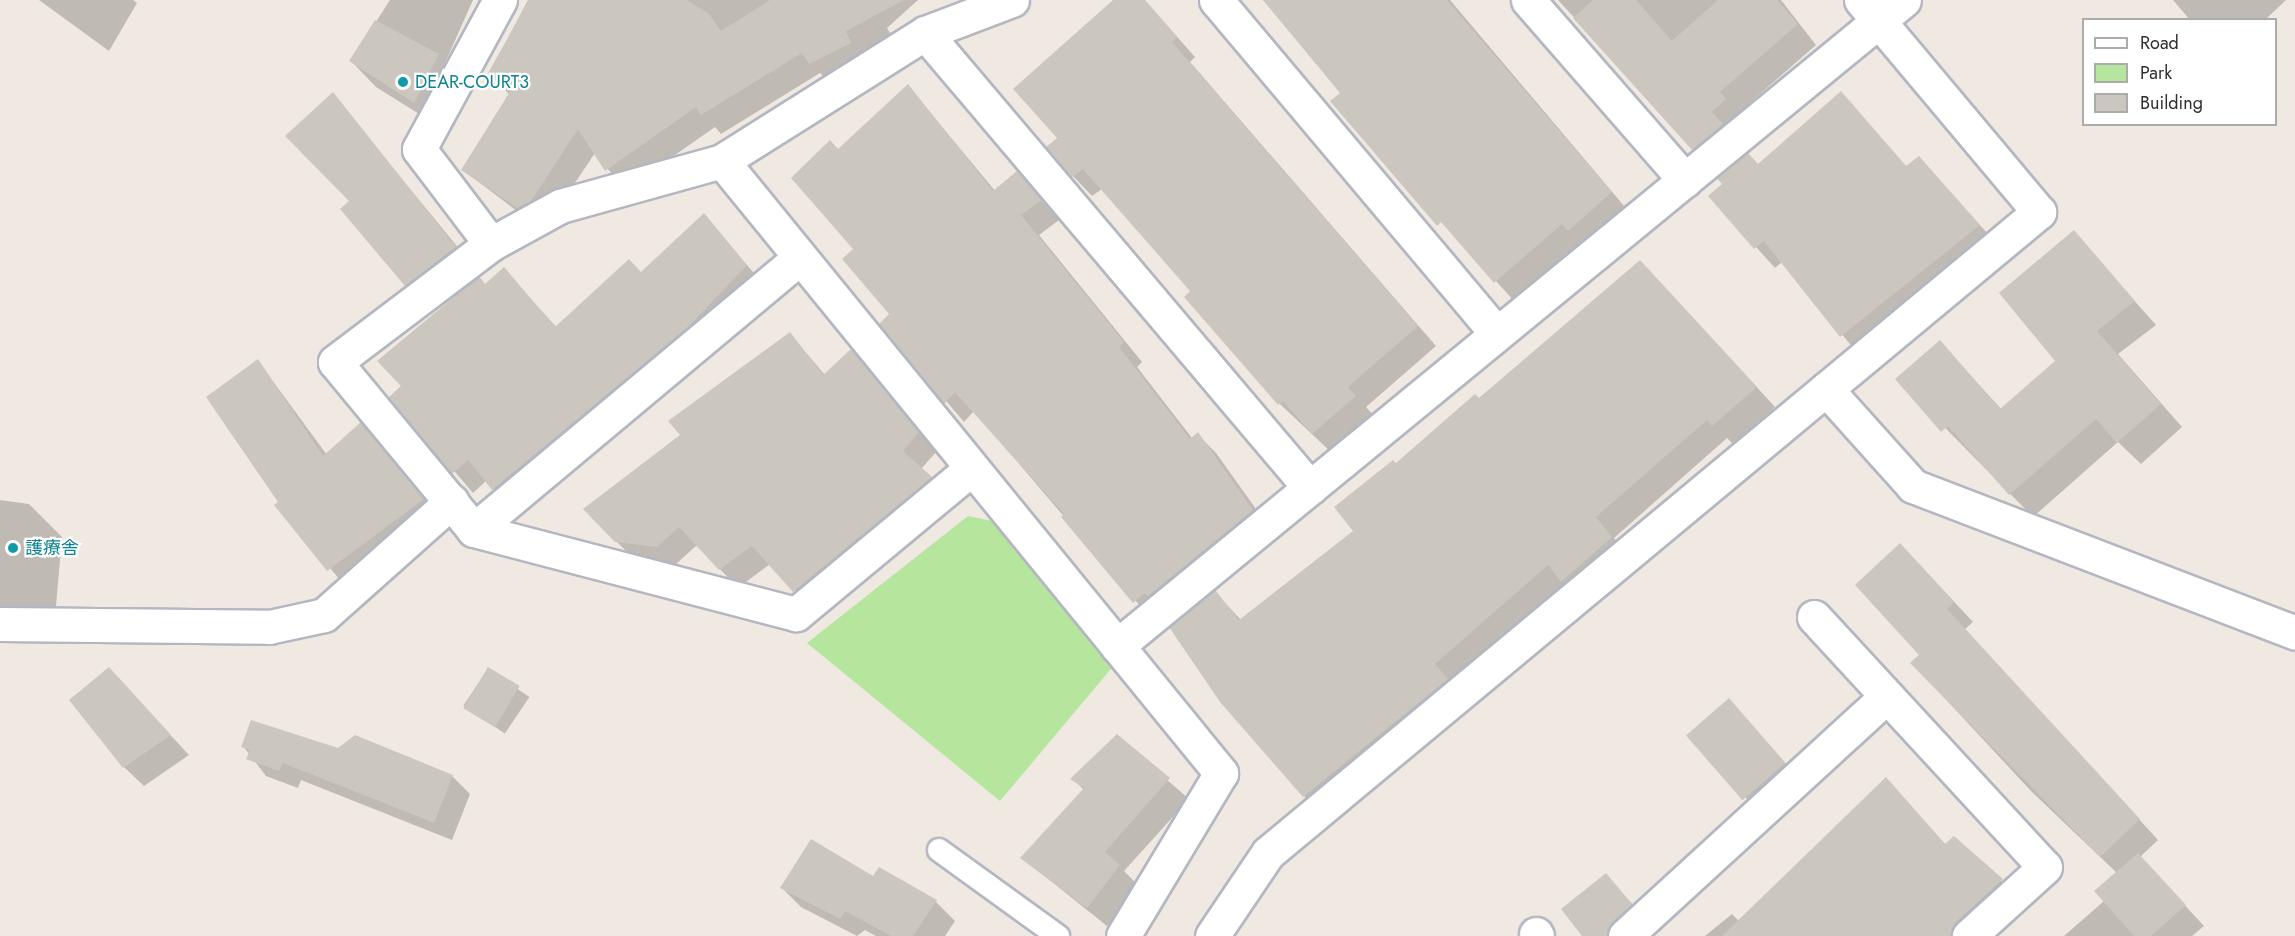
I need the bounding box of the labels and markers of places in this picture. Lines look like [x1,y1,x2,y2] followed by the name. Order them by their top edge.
[415,71,529,93] place label: DEAR-COURT3
[396,75,410,89] marker: DEAR-COURT3
[25,537,79,559] place label: 護療舎
[6,541,20,555] marker: 護療舎

